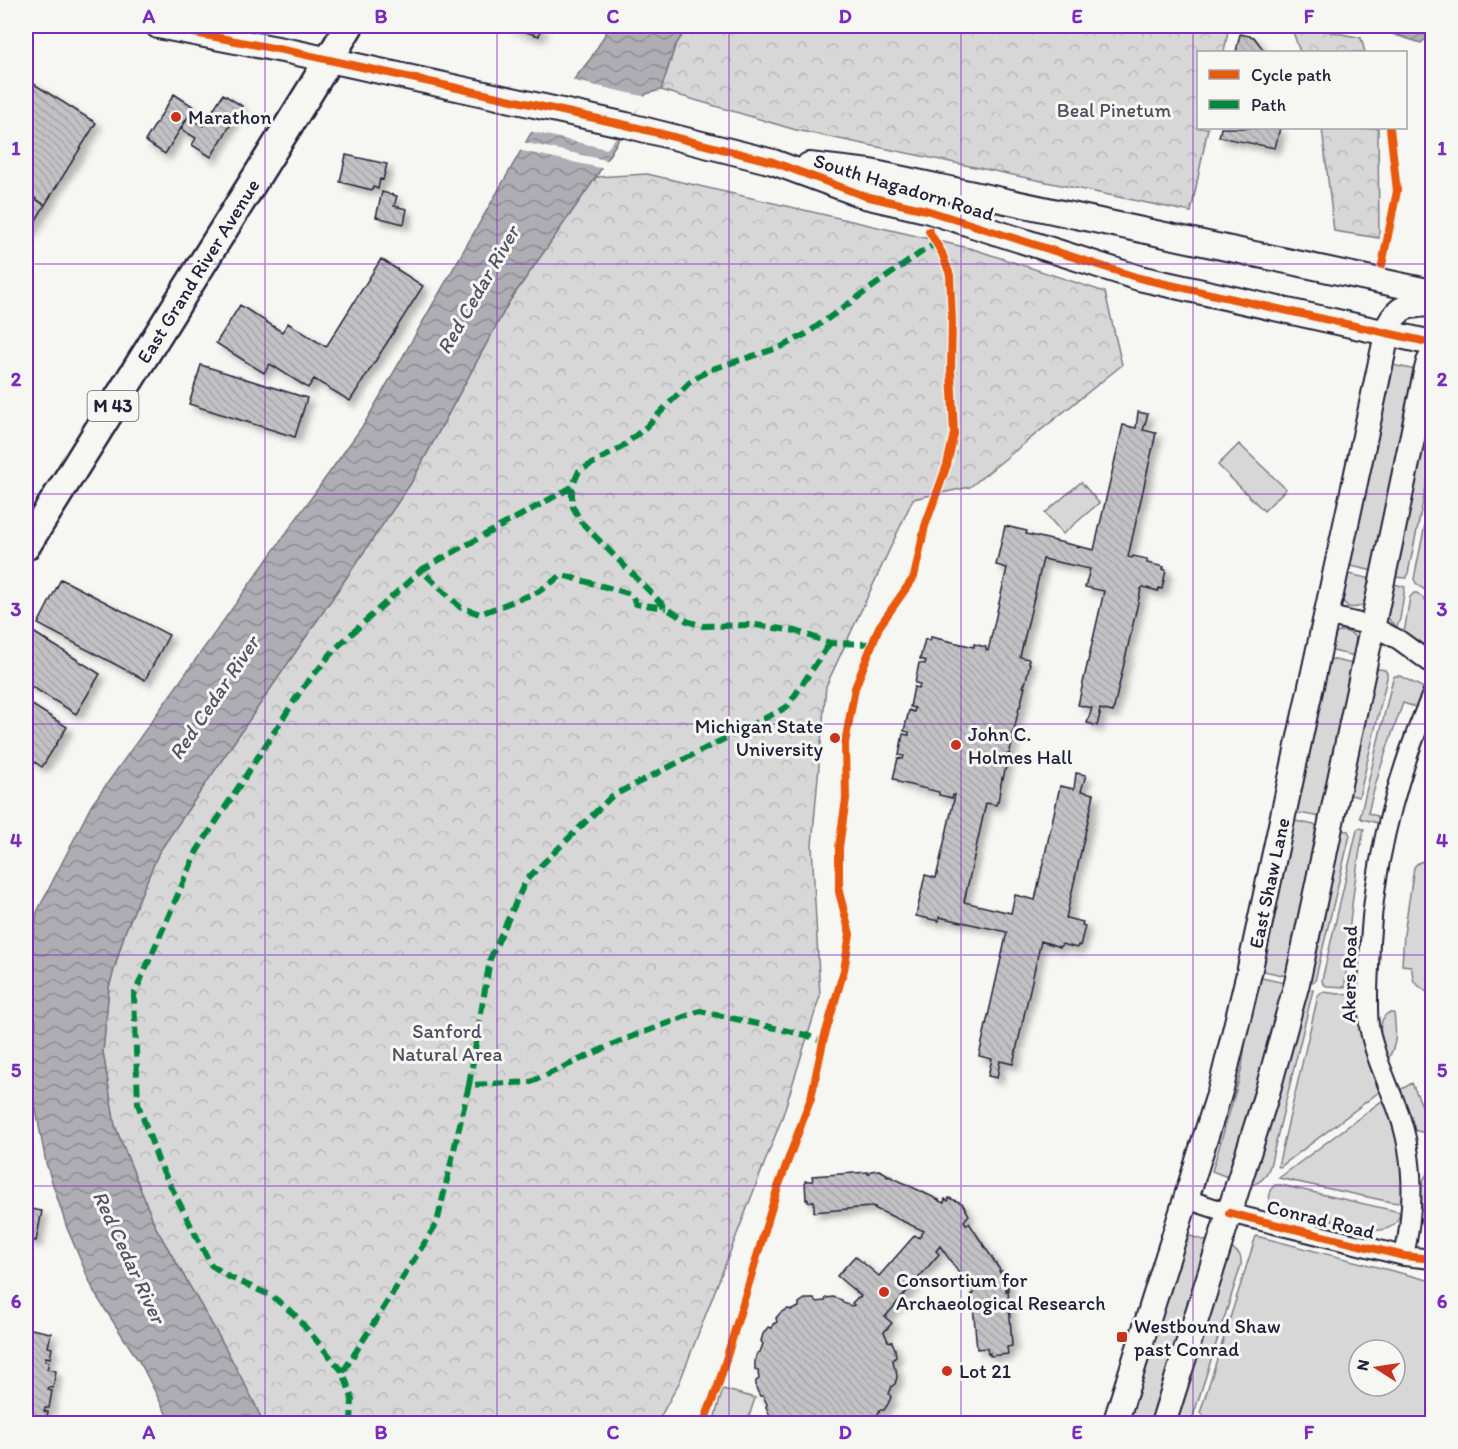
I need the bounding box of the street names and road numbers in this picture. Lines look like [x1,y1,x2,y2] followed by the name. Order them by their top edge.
[811,148,997,226] street label: South Hagadorn Road
[131,174,265,368] street label: East Grand River Avenue
[88,391,138,421] road number: M 43
[1243,816,1295,950] street label: East Shaw Lane
[1336,925,1362,1023] street label: Akers Road
[1264,1194,1378,1244] street label: Conrad Road

